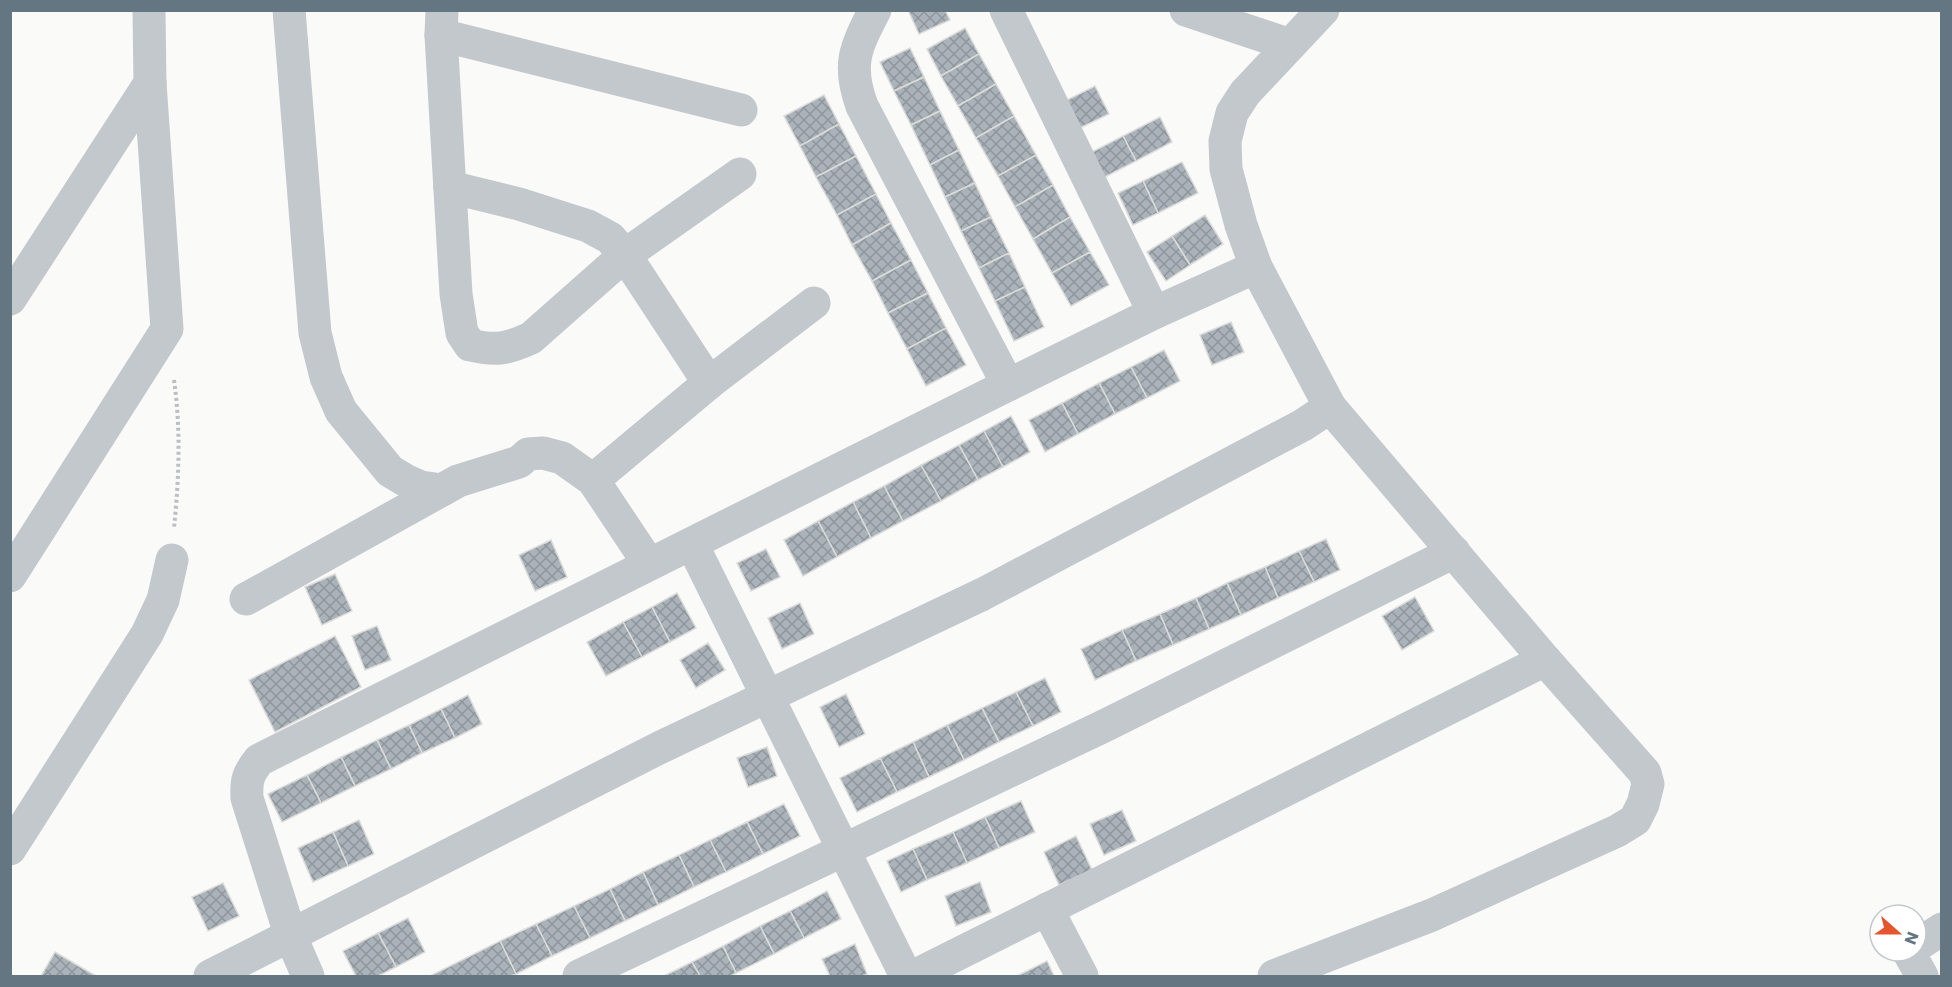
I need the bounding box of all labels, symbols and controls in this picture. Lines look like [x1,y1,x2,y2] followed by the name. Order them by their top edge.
[1868,903,1928,963] north arrow
[1899,928,1924,948] text: N

